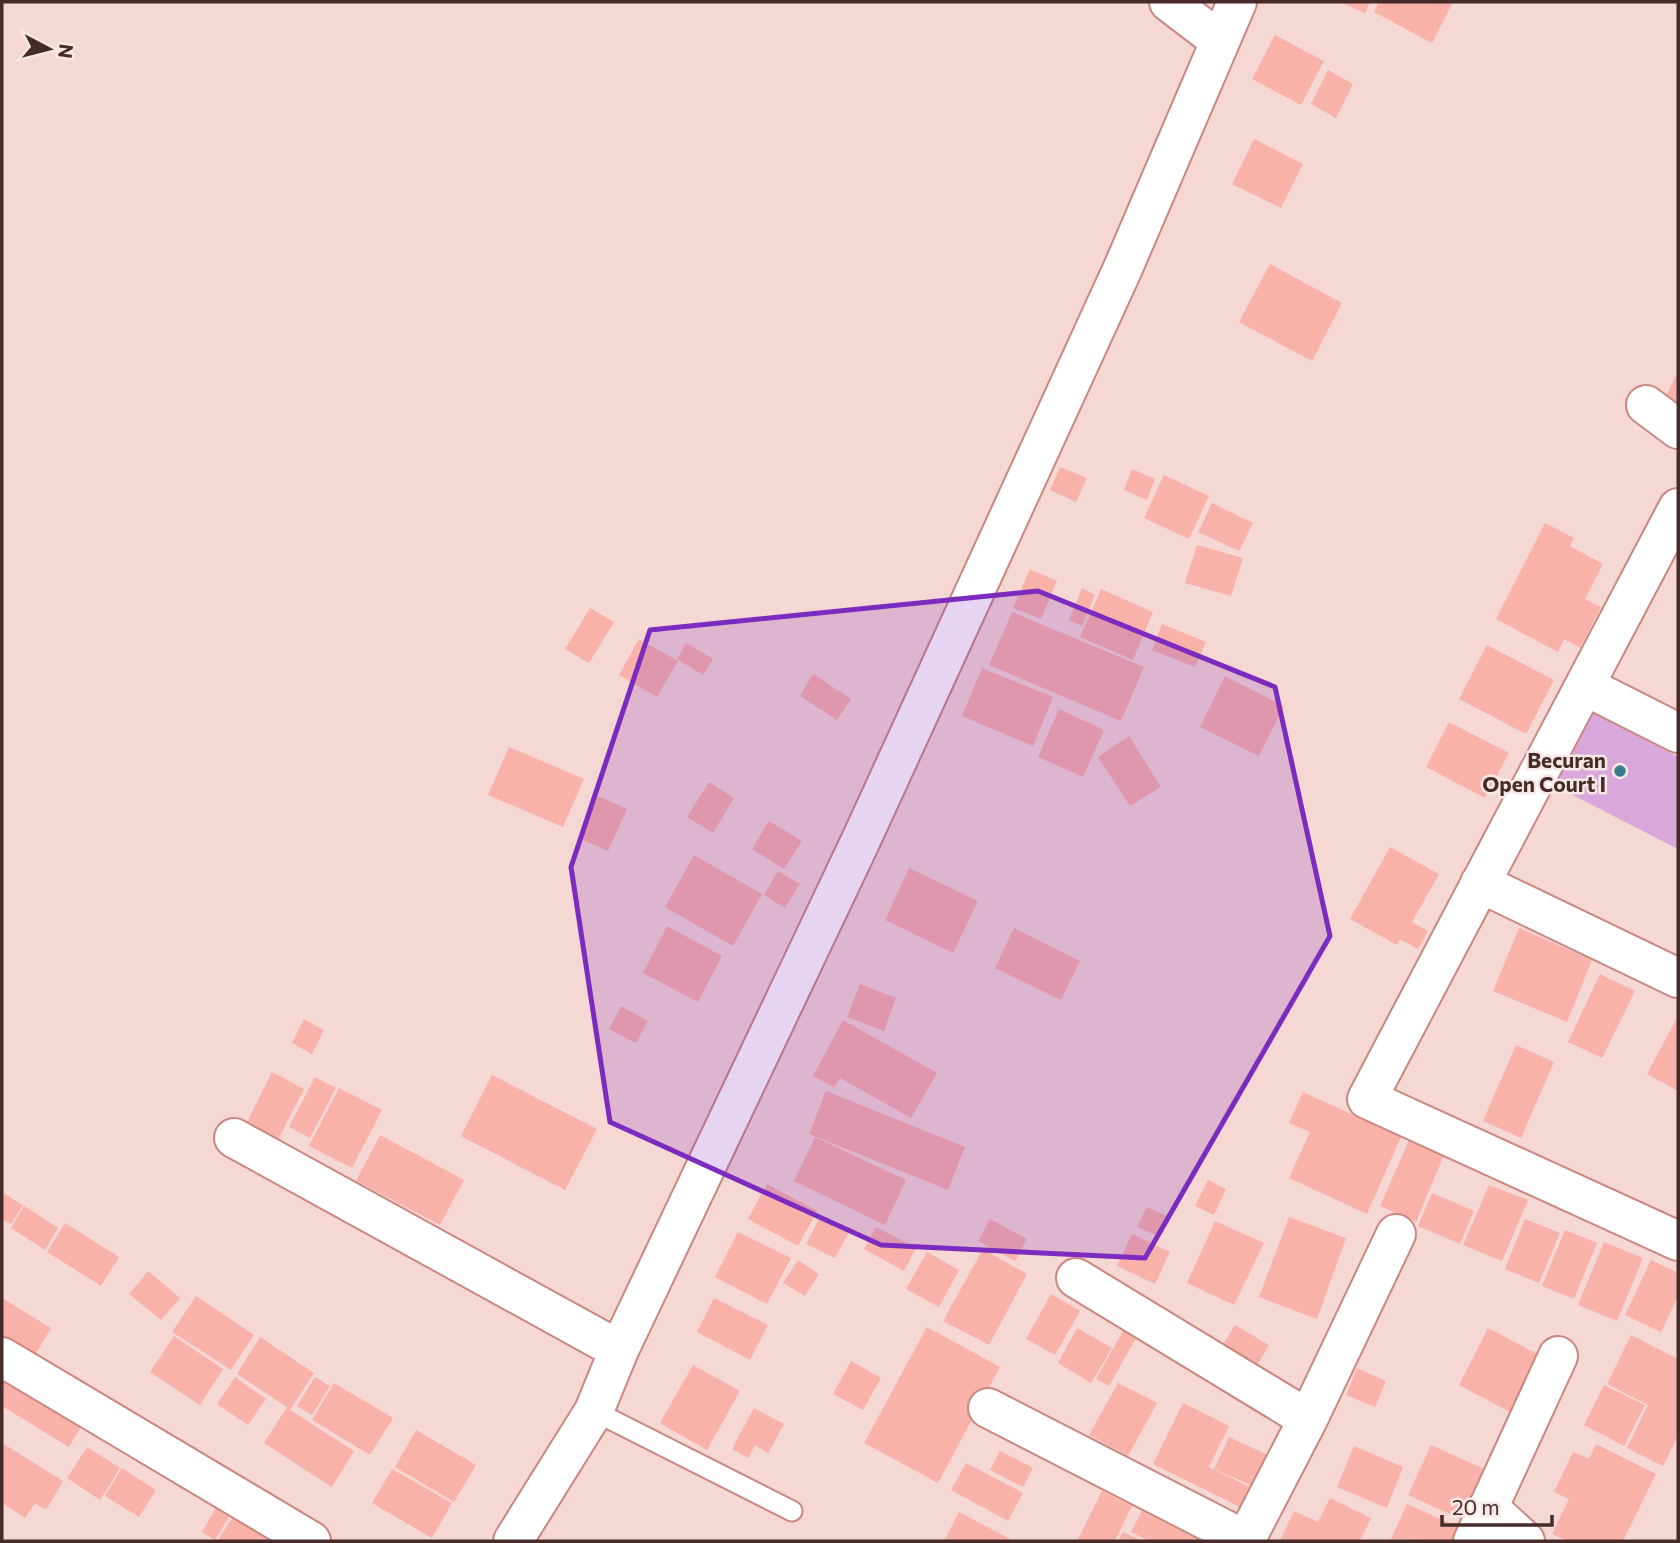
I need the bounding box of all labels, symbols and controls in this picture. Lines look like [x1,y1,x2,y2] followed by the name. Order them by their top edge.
[14,14,84,84] north arrow
[54,43,79,60] text: N
[1482,747,1606,796] place label: Becuran Open Court I
[1612,763,1628,779] marker: Becuran Open Court I
[1442,1484,1552,1528] scale bar
[1452,1494,1500,1519] text: 20 m

